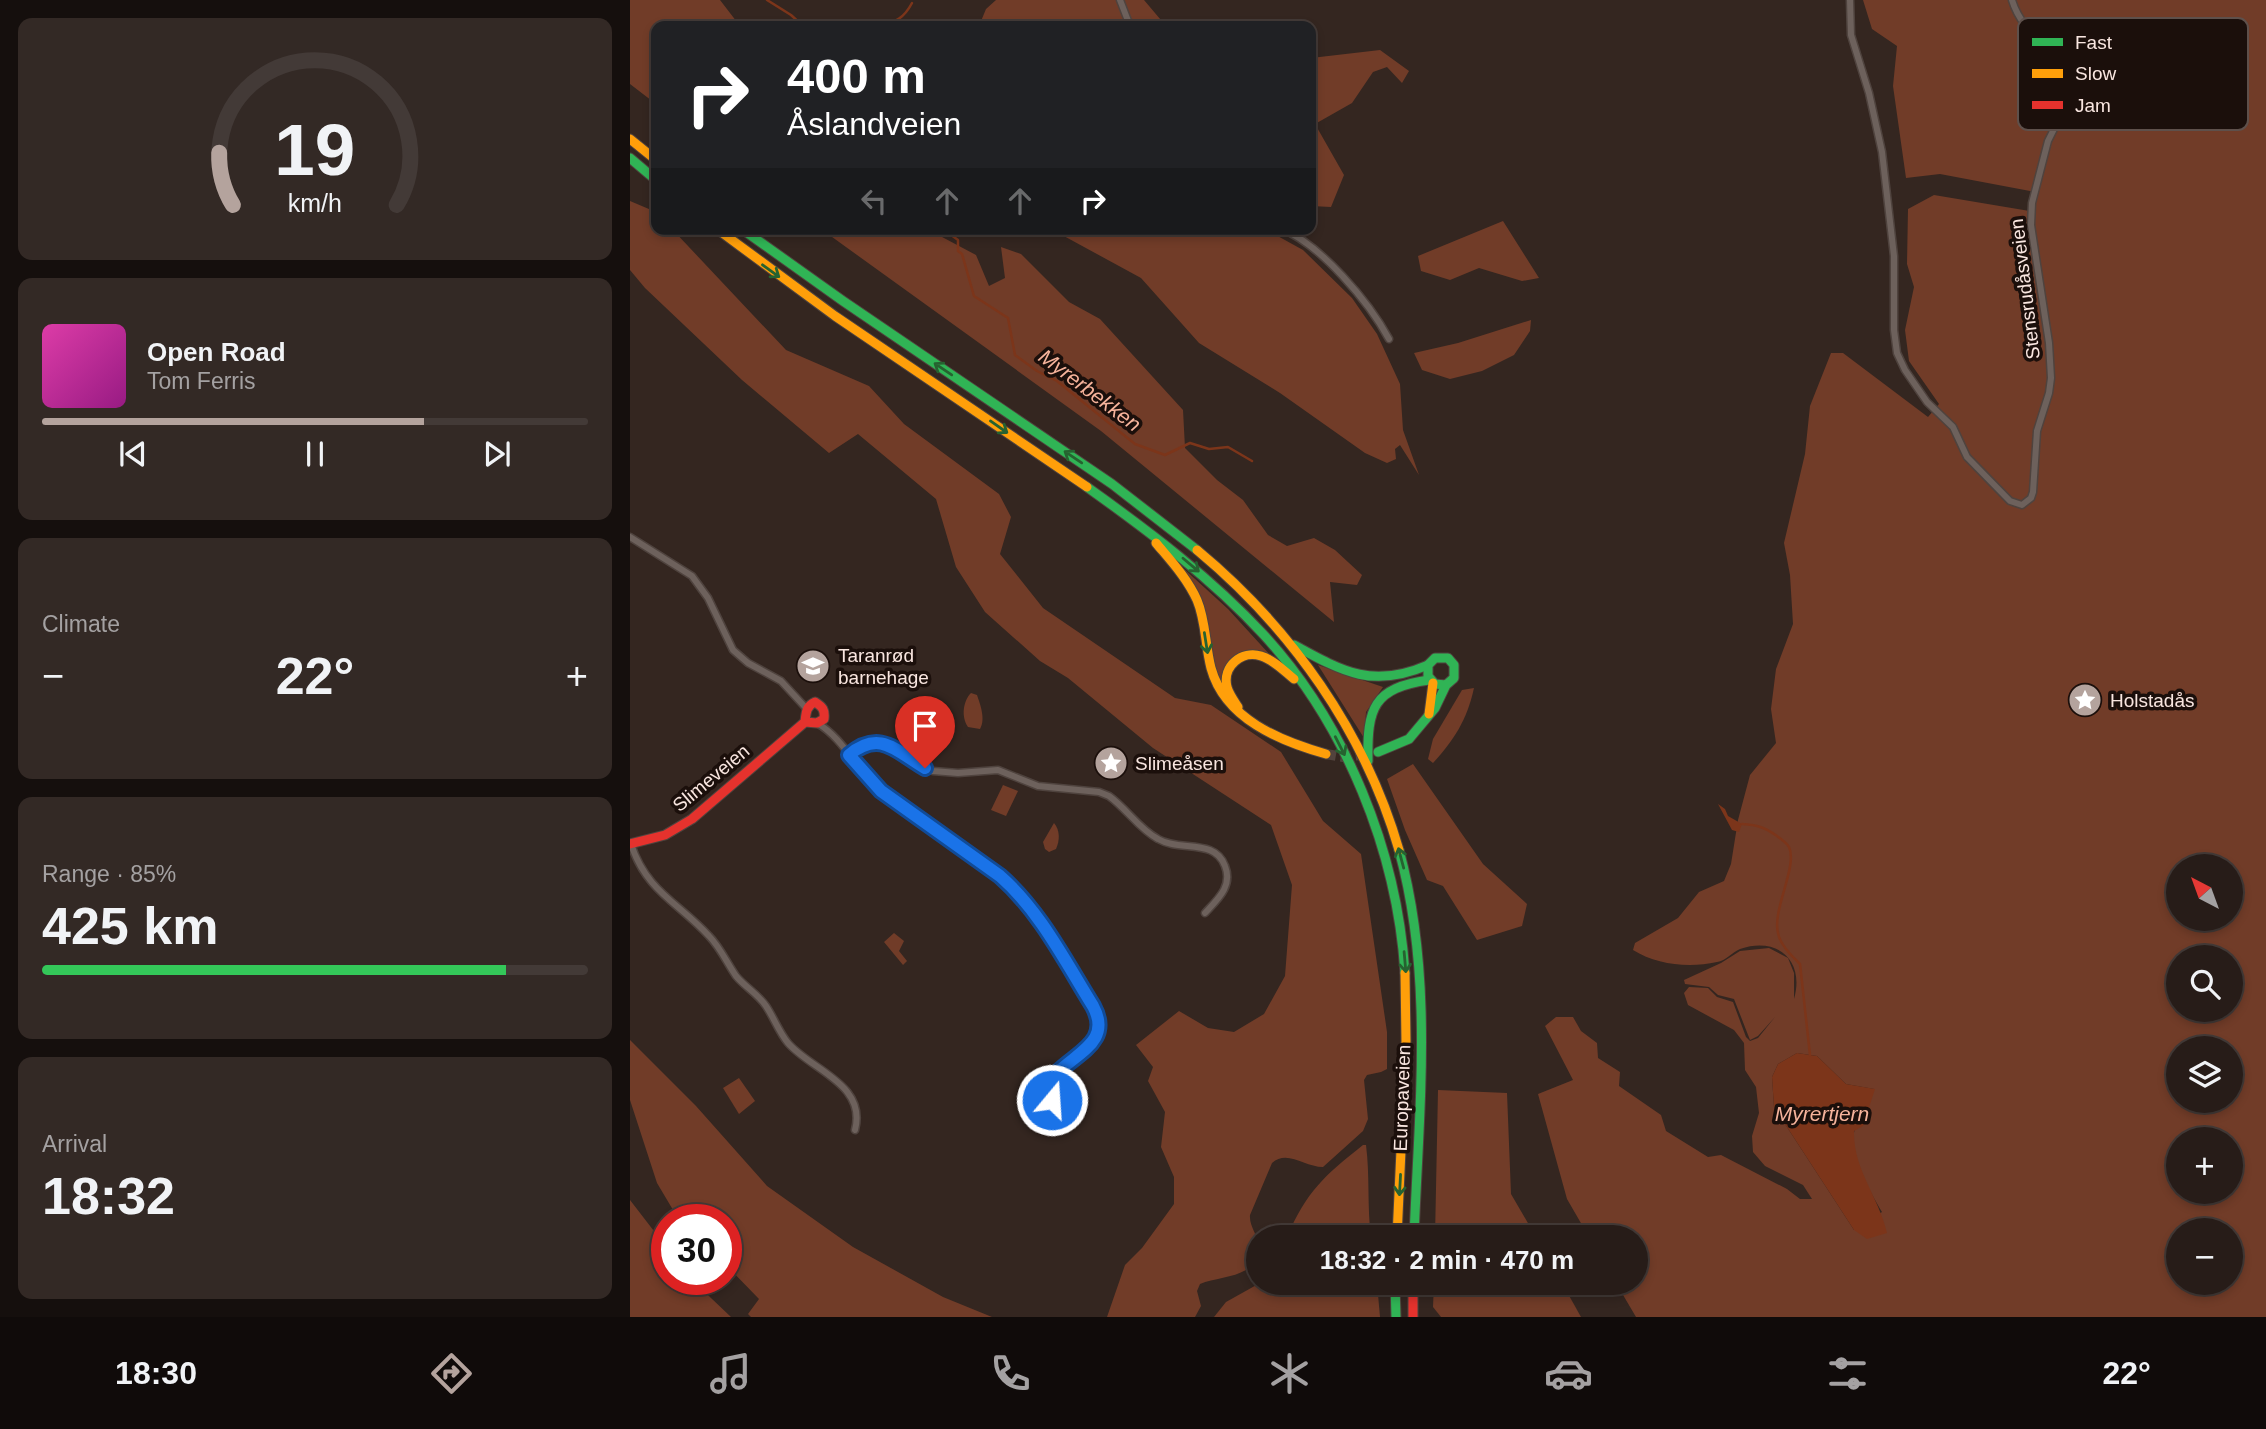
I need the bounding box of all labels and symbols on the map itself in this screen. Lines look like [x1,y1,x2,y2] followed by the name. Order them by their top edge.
[2018,18,2248,130] legend
[2075,32,2113,53] text: Fast
[2075,63,2116,84] text: Slow
[2075,95,2111,116] text: Jam
[2006,217,2044,361] street label: Stensrudåsveien
[761,264,780,278] one-way arrow
[1035,344,1145,436] water label: Myrerbekken
[934,362,953,377] one-way arrow
[989,420,1008,434] one-way arrow
[1063,450,1083,464] one-way arrow
[1182,557,1200,573] one-way arrow
[1200,631,1213,654] one-way arrow
[838,645,929,688] place label: Taranrød barnehage
[794,647,832,685] school or university icon: Taranrød barnehage
[2066,681,2104,719] place icon: Holstadås
[2110,690,2195,711] place label: Holstadås
[895,696,955,768] pin
[1334,735,1347,756] one-way arrow
[669,740,753,816] street label: Slimeveien
[1092,744,1130,782] place icon: Slimeåsen
[1135,753,1224,774] place label: Slimeåsen
[1394,847,1407,869] one-way arrow
[2166,854,2244,931] north arrow
[1399,950,1412,973] one-way arrow
[1390,1044,1414,1152] street label: Europaveien
[1015,1063,1089,1137] position arrow
[1775,1102,1869,1125] water label: Myrertjern
[1393,1173,1406,1196] one-way arrow
[651,1204,742,1295] speed limit sign: 30

